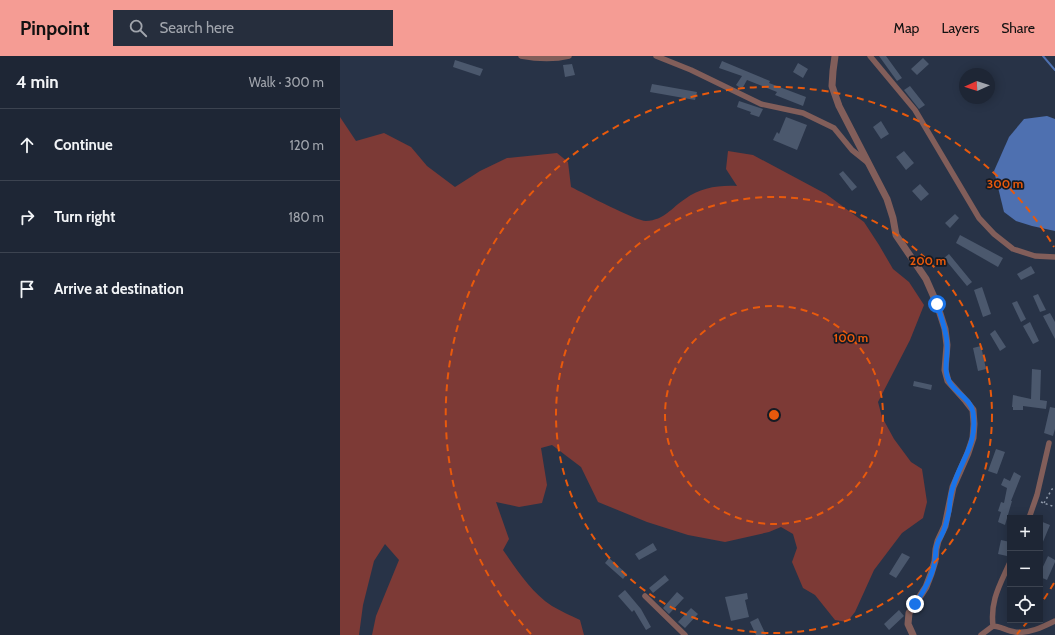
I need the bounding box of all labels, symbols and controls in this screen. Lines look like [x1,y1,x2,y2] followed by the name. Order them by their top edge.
[113,10,393,46] search box
[20,17,89,40] text: Pinpoint
[127,17,149,39] icon: search
[159,19,234,37] text: Search here
[894,19,919,37] text: Map
[941,19,979,37] text: Layers
[1001,19,1035,37] text: Share
[959,68,995,104] north arrow
[16,72,59,92] text: 4 min
[249,74,324,90] text: Walk · 300 m
[16,134,38,156] icon: ahead
[54,136,113,154] text: Continue
[290,137,324,153] text: 120 m
[987,176,1023,191] text: 300 m
[16,206,38,228] icon: right
[54,208,115,226] text: Turn right
[288,209,324,225] text: 180 m
[910,253,946,268] text: 200 m
[16,278,38,300] icon: arrive
[54,280,184,298] text: Arrive at destination
[928,295,946,313] route start
[834,330,868,345] text: 100 m
[767,408,781,422] centre of rings
[1007,515,1043,623] map controls
[1007,515,1043,551] button: +
[1007,551,1043,587] button: −
[1007,587,1043,623] button: locate
[906,595,924,613] route end

